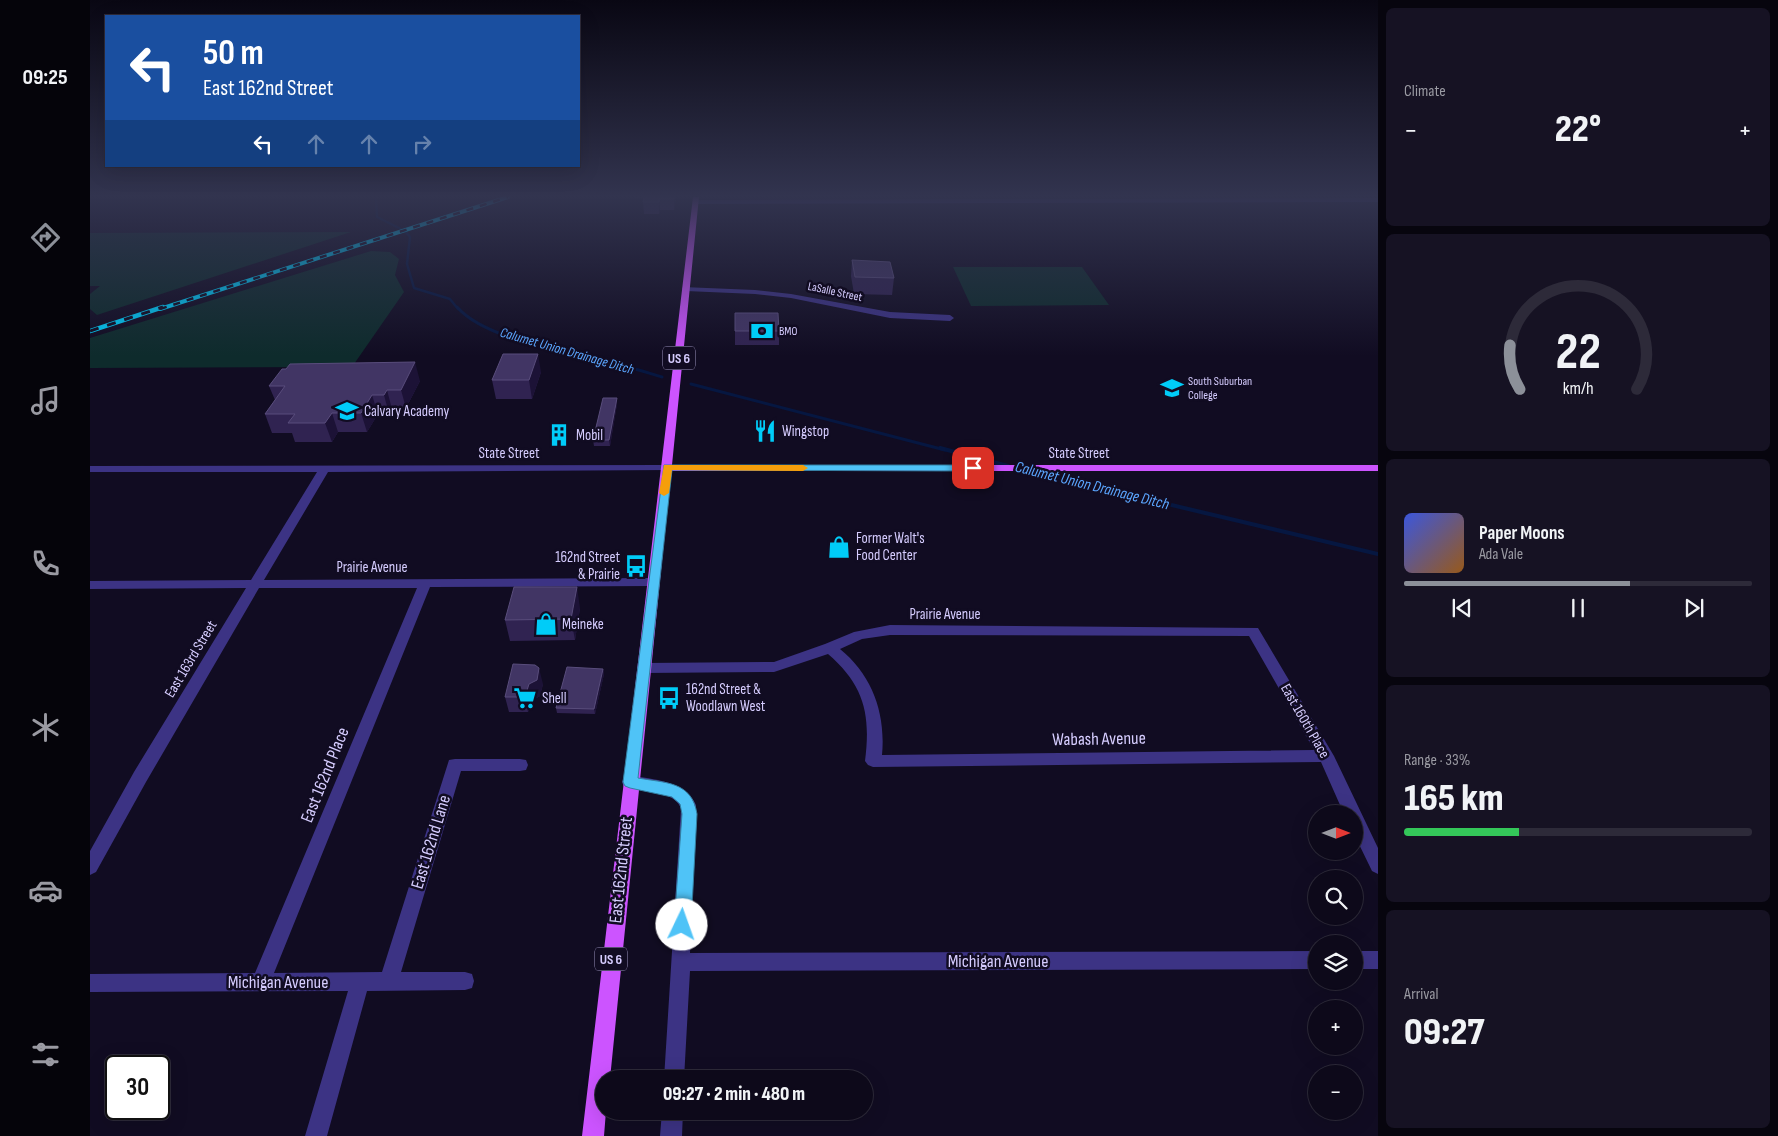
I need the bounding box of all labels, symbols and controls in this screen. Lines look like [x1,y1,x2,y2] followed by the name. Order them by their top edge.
[203,32,264,75] text: 50 m
[120,35,185,100] icon: left
[22,64,68,91] text: 09:25
[203,75,333,102] text: East 162nd Street
[1404,82,1446,101] text: Climate
[1555,107,1601,152] text: 22°
[1404,114,1418,147] text: −
[1738,114,1752,147] text: +
[249,130,277,158] icon: left
[302,130,330,158] icon: ahead
[355,130,383,158] icon: ahead
[408,130,436,158] icon: right
[28,220,63,255] icon: directions
[806,279,864,305] street label: LaSalle Street
[749,318,775,344] bank icon: BMO
[1555,321,1601,384] text: 22
[498,324,636,378] water label: Calumet Union Drainage Ditch
[779,324,797,339] place label: BMO
[663,346,695,369] road number: US 6
[1188,374,1252,403] place label: South Suburban College
[1159,375,1185,401] school or university icon: South Suburban College
[1563,378,1593,399] text: km/h
[28,383,63,418] icon: music
[334,398,360,424] school or university icon: Calvary Academy
[364,402,450,421] place label: Calvary Academy
[752,418,778,444] restaurant icon: Wingstop
[546,422,572,448] building icon: Mobil
[782,422,829,441] place label: Wingstop
[576,426,603,445] place label: Mobil
[478,444,540,463] street label: State Street
[1048,444,1110,463] street label: State Street
[952,447,994,489] pin
[959,454,987,482] icon: arrive
[1013,458,1171,514] water label: Calumet Union Drainage Ditch
[1479,522,1565,545] text: Paper Moons
[856,529,925,565] place label: Former Walt's Food Center
[826,534,852,560] shop icon: Former Walt's Food Center
[1479,545,1523,564] text: Ada Vale
[28,546,63,581] icon: phone
[555,548,620,584] place label: 162nd Street & Prairie
[623,553,649,579] bus stop icon: 162nd Street & Prairie
[336,558,408,577] street label: Prairie Avenue
[1448,594,1476,622] icon: previous
[1564,594,1592,622] icon: pause
[1680,594,1708,622] icon: next
[909,605,981,624] street label: Prairie Avenue
[533,611,559,637] shop icon: Meineke
[562,615,604,634] place label: Meineke
[161,617,222,701] street label: East 163rd Street
[686,680,766,716] place label: 162nd Street & Woodlawn West
[1276,680,1334,762] street label: East 160th Place
[512,685,538,711] supermarket icon: Shell
[656,685,682,711] bus stop icon: 162nd Street & Woodlawn West
[542,689,566,708] place label: Shell
[28,710,63,745] icon: climate
[296,724,354,826] street label: East 162nd Place
[1052,728,1146,750] street label: Wabash Avenue
[1404,751,1470,770] text: Range · 33%
[1404,776,1504,821] text: 165 km
[407,792,455,892] street label: East 162nd Lane
[1308,805,1362,860] north arrow
[1308,805,1363,1120] map controls
[605,815,637,924] street label: East 162nd Street
[1308,870,1363,925] button: search
[28,873,63,908] icon: car
[655,898,707,950] position arrow
[1308,935,1363,990] button: layers
[595,948,627,971] road number: US 6
[948,951,1048,972] street label: Michigan Avenue
[228,972,328,993] street label: Michigan Avenue
[1404,985,1438,1004] text: Arrival
[1308,1000,1363,1055] button: +
[1404,1010,1485,1055] text: 09:27
[28,1037,63,1072] icon: filters
[105,1055,170,1120] speed limit sign: 30
[1308,1065,1363,1120] button: −
[663,1083,805,1106] text: 09:27 · 2 min · 480 m

